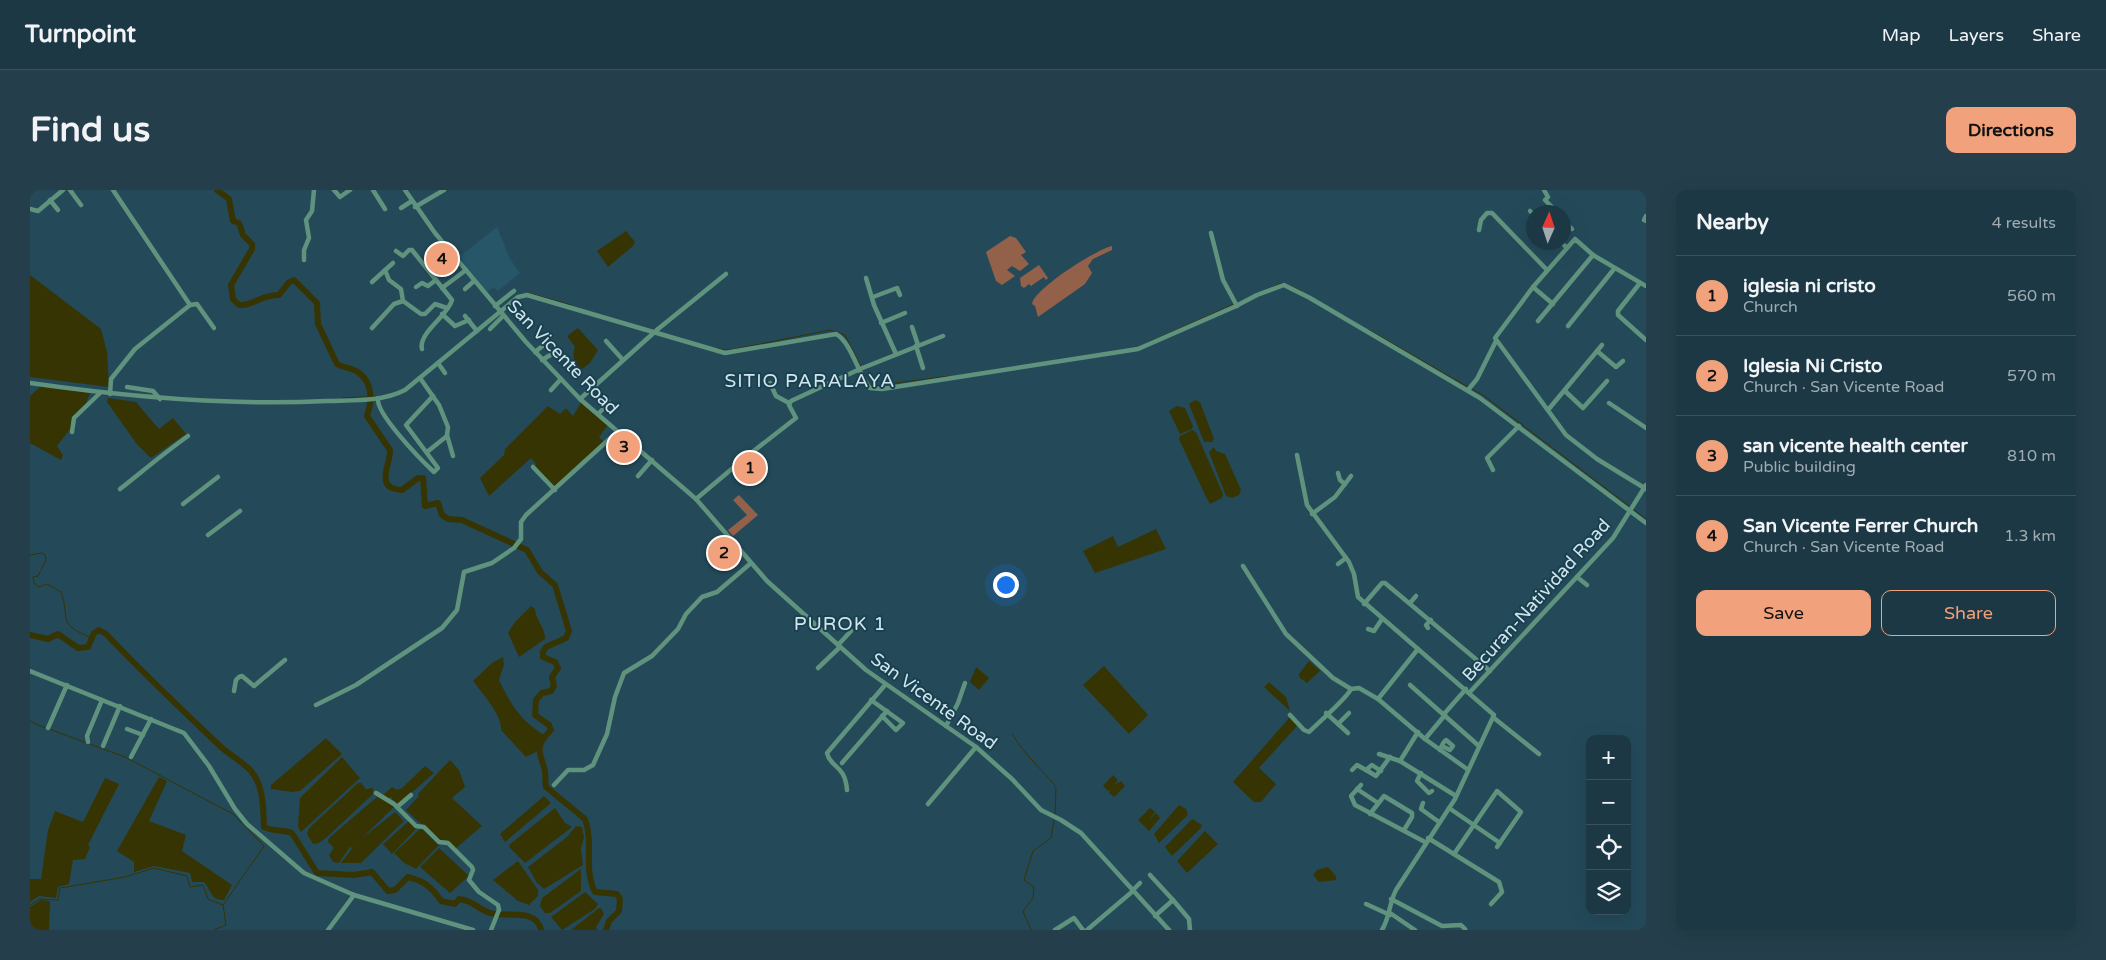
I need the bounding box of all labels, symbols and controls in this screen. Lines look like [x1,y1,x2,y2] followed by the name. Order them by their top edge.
[25,20,136,49] text: Turnpoint
[1882,24,1921,46] text: Map
[1949,24,2004,46] text: Layers
[2032,24,2081,46] text: Share
[1946,107,2076,153] button: Directions
[30,109,150,151] text: Find us
[1526,205,1571,250] north arrow
[1696,210,1769,235] text: Nearby
[1992,213,2056,233] text: 4 results
[426,240,458,278] pin: 4
[1743,275,1876,297] text: iglesia ni cristo
[1707,286,1717,306] text: 1
[2007,286,2056,306] text: 560 m
[503,295,623,419] street label: San Vicente Road
[1743,297,1798,317] text: Church
[1743,355,1883,377] text: Iglesia Ni Cristo
[1707,366,1717,386] text: 2
[2007,366,2056,386] text: 570 m
[724,370,896,392] district label: SITIO PARALAYA
[1743,377,1944,397] text: Church · San Vicente Road
[608,428,640,466] pin: 3
[1743,435,1968,457] text: san vicente health center
[1707,446,1717,466] text: 3
[2007,446,2056,466] text: 810 m
[734,449,766,487] pin: 1
[1743,457,1856,477] text: Public building
[1457,514,1615,686] street label: Becuran-Natividad Road
[1743,515,1978,537] text: San Vicente Ferrer Church
[1707,526,1717,546] text: 4
[2004,526,2056,546] text: 1.3 km
[708,534,740,572] pin: 2
[1743,537,1944,557] text: Church · San Vicente Road
[993,572,1019,598] your location
[1696,590,1871,636] button: Save
[1881,590,2056,636] button: Share
[794,613,886,635] district label: PUROK 1
[866,648,1002,754] street label: San Vicente Road
[1586,735,1631,915] map controls
[1586,735,1631,780] button: +
[1586,780,1631,825] button: −
[1586,825,1631,870] button: locate
[1586,870,1631,915] button: layers

